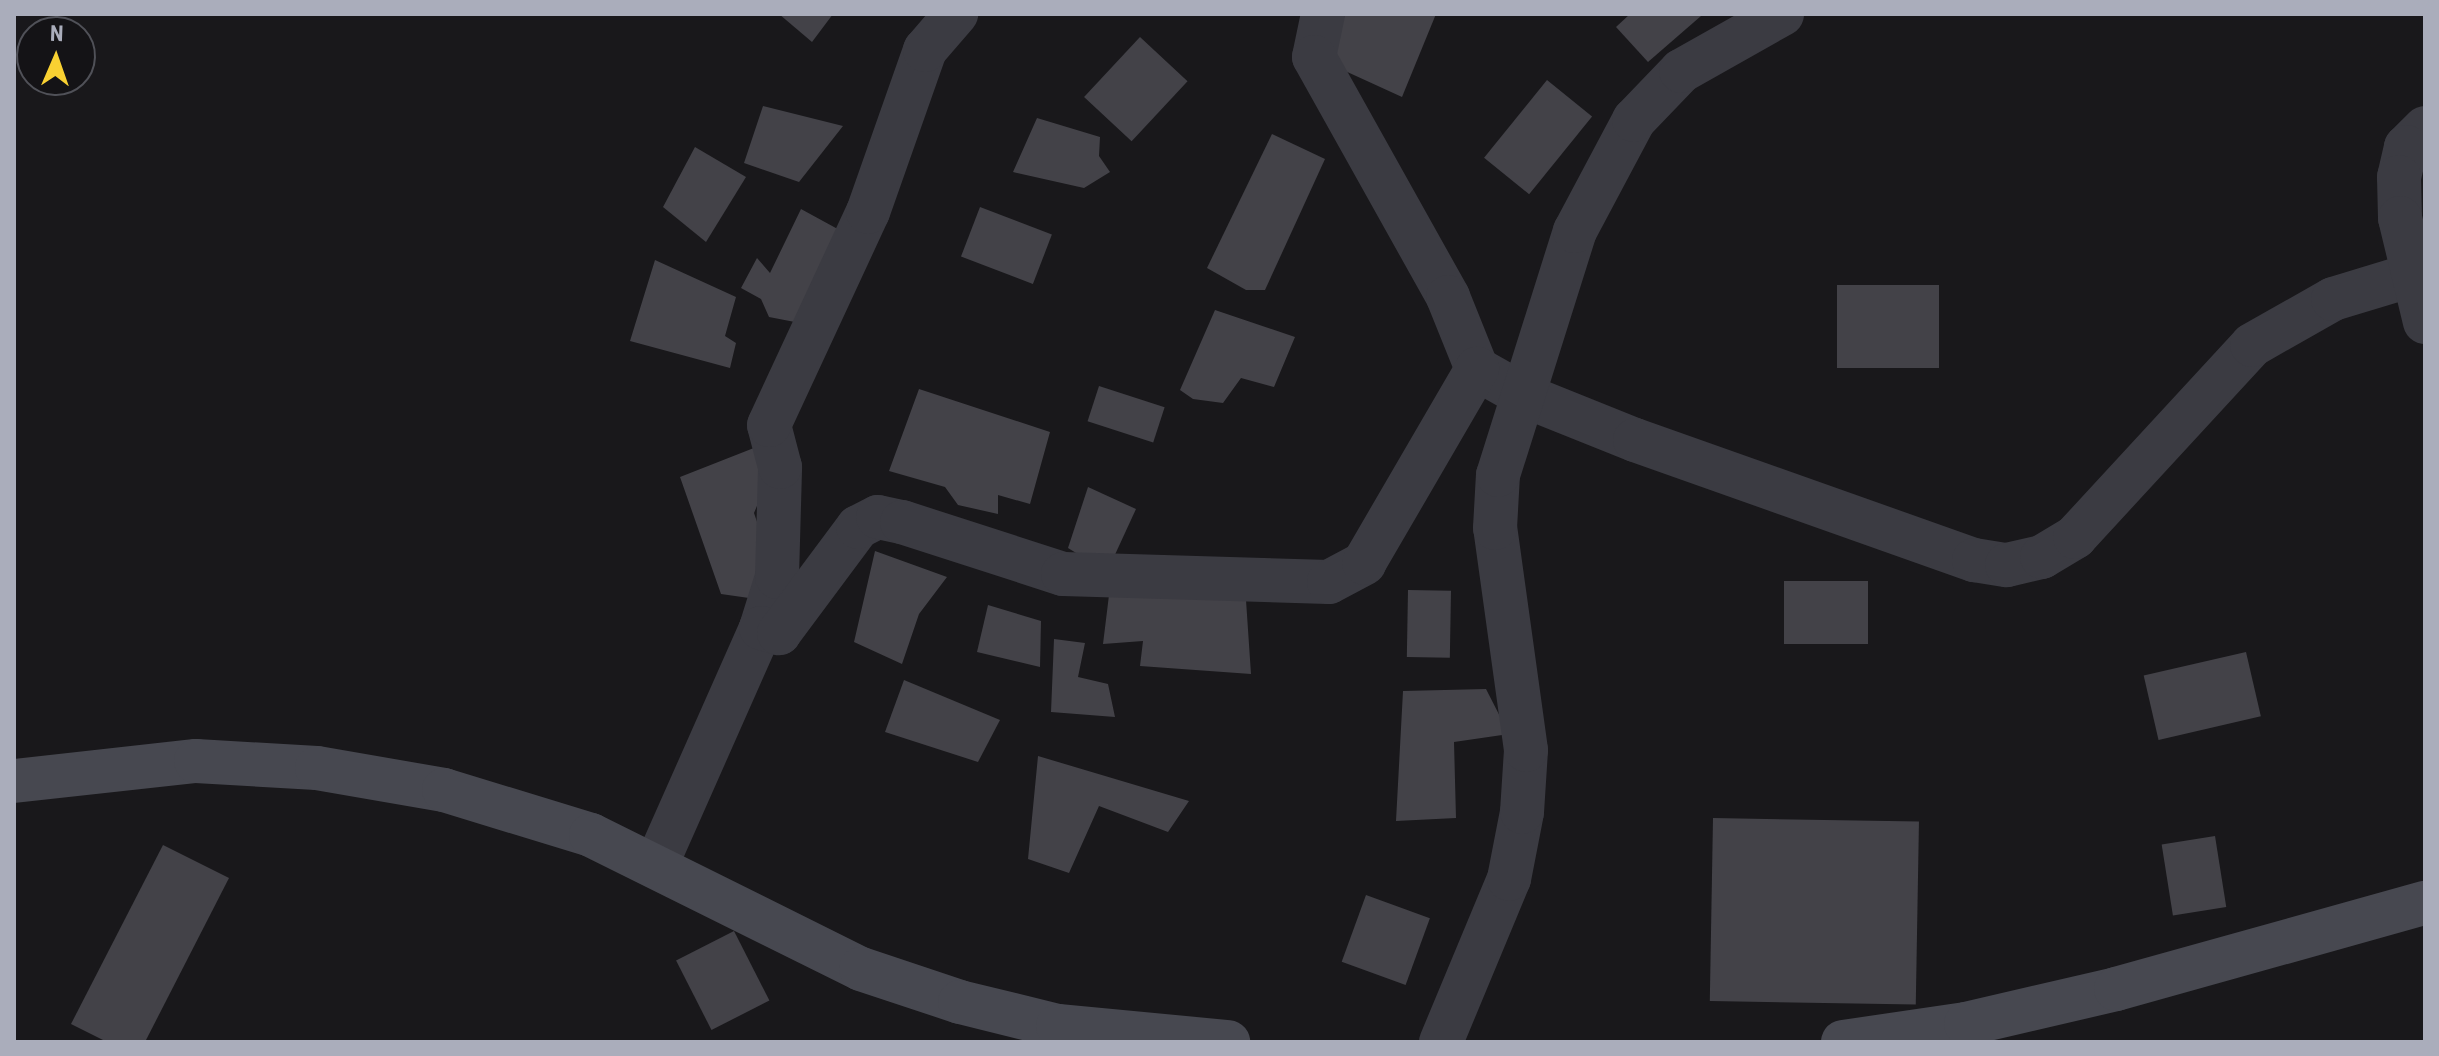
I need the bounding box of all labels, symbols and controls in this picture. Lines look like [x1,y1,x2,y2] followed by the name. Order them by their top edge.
[16,16,96,96] north arrow
[50,21,64,46] text: N

